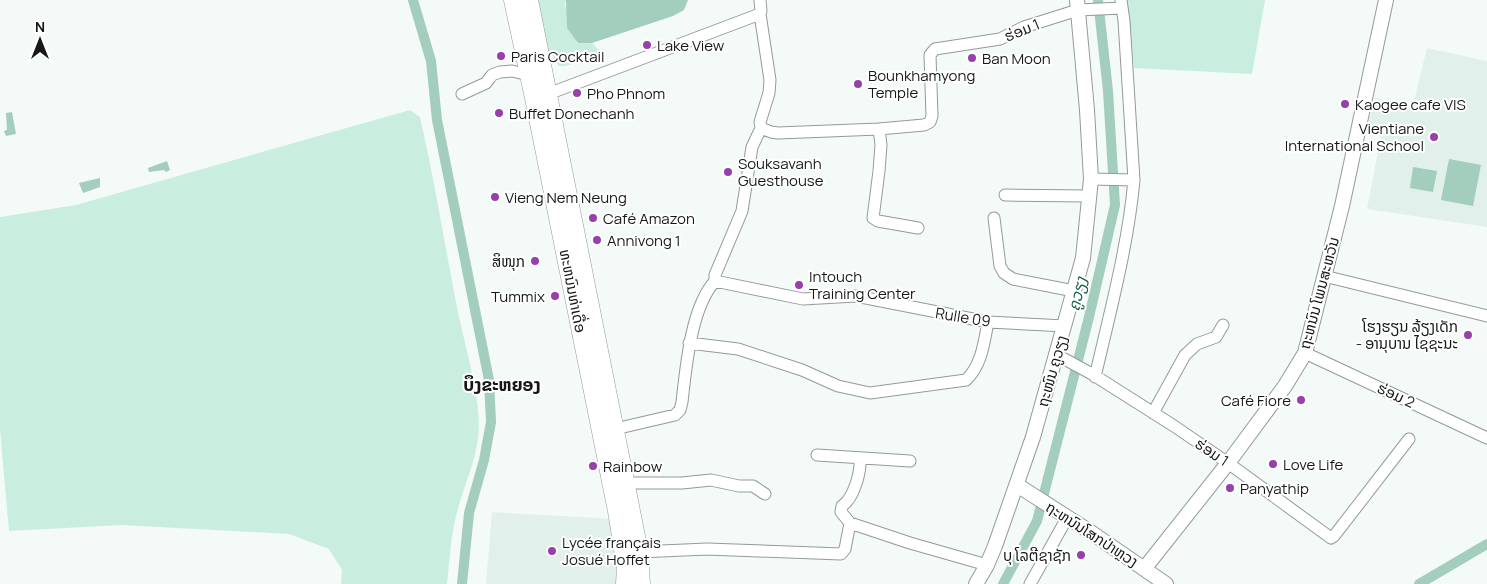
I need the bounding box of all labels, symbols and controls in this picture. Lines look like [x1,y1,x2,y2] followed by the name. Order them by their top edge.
[1001,13,1043,47] street label: ຮ່ອມ 1
[15,15,65,65] north arrow
[35,17,45,36] text: N
[657,35,725,56] place label: Lake View
[641,39,653,51] marker: Lake View
[511,46,605,67] place label: Paris Cocktail
[982,48,1051,69] place label: Ban Moon
[495,50,507,62] marker: Paris Cocktail
[966,52,978,64] marker: Ban Moon
[868,65,975,103] place label: Bounkhamyong Temple
[852,78,864,90] marker: Bounkhamyong Temple
[587,83,665,104] place label: Pho Phnom
[571,87,583,99] marker: Pho Phnom
[1355,94,1466,115] place label: Kaogee cafe VIS
[1339,98,1351,110] marker: Kaogee cafe VIS
[509,103,635,124] place label: Buffet Donechanh
[493,107,505,119] marker: Buffet Donechanh
[1285,118,1424,156] place label: Vientiane International School
[1428,131,1440,143] marker: Vientiane International School
[738,153,824,191] place label: Souksavanh Guesthouse
[722,166,734,178] marker: Souksavanh Guesthouse
[505,187,627,208] place label: Vieng Nem Neung
[489,191,501,203] marker: Vieng Nem Neung
[603,208,695,229] place label: Café Amazon
[587,212,599,224] marker: Café Amazon
[607,230,681,251] place label: Annivong 1
[591,234,603,246] marker: Annivong 1
[1294,234,1344,352] street label: ຖະຫນົນ ໂພນສະຫວັນ
[555,247,592,335] street label: ທະຫນົນທ່າເດື່ອ
[492,251,525,272] place label: ສິໜຸກ
[529,255,541,267] marker: ສິໜຸກ
[809,266,916,304] place label: Intouch Training Center
[1062,274,1092,313] water label: ຄູວຽງ
[793,279,805,291] marker: Intouch Training Center
[491,286,545,307] place label: Tummix
[549,290,561,302] marker: Tummix
[934,302,992,332] street label: Rulle 09
[1356,316,1458,354] place label: ໂຮງຮຽນ ລ້ຽງເດັກ - ອານຸບານ ໄຊຊະນະ
[1462,329,1474,341] marker: ໂຮງຮຽນ ລ້ຽງເດັກ - ອານຸບານ ໄຊຊະນະ
[1032,333,1072,409] street label: ຖະໜົນ ຄູວຽງ
[463,372,541,396] district label: ບຶງຂະຫຍອງ
[1374,377,1418,413] street label: ຮ່ອມ 2
[1221,390,1291,411] place label: Café Fiore
[1295,394,1307,406] marker: Café Fiore
[1191,433,1233,471] street label: ຮ່ອມ 1
[1283,454,1343,475] place label: Love Life
[603,456,663,477] place label: Rainbow
[1267,458,1279,470] marker: Love Life
[587,460,599,472] marker: Rainbow
[1240,478,1309,499] place label: Panyathip
[1224,482,1236,494] marker: Panyathip
[1042,496,1142,572] street label: ຖະຫນົນໂສກປ່າຫຼວງ
[562,532,661,570] place label: Lycée français Josué Hoffet
[546,545,558,557] marker: Lycée français Josué Hoffet
[1003,545,1071,566] place label: ບຸ ໂລຕີຊາຊັກ
[1075,549,1087,561] marker: ບຸ ໂລຕີຊາຊັກ

